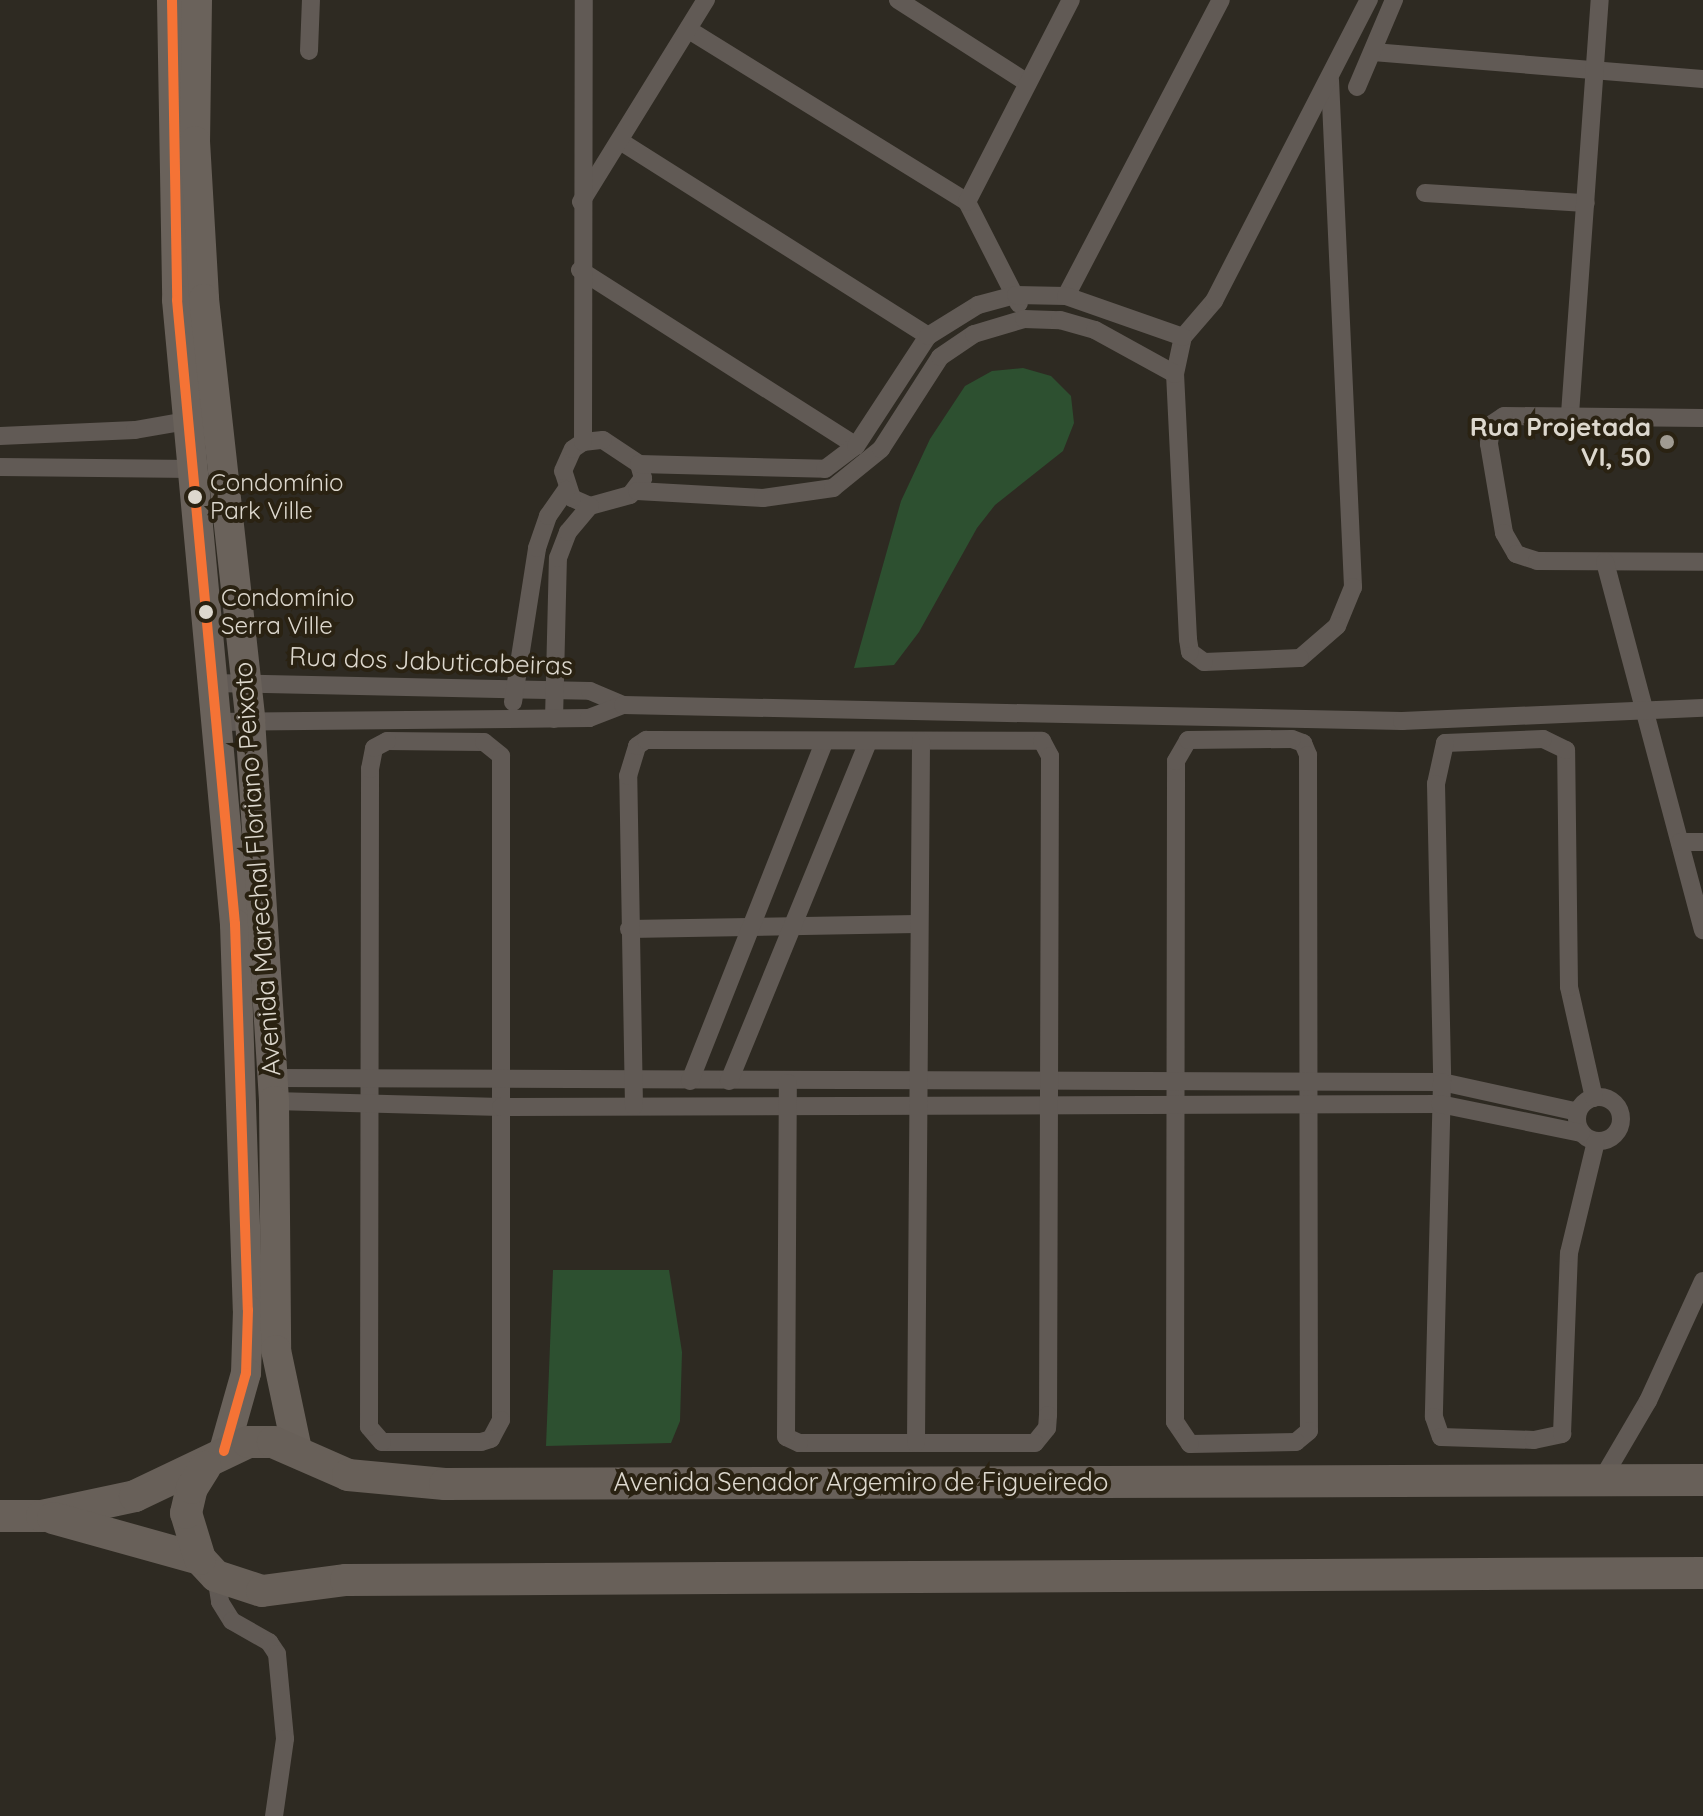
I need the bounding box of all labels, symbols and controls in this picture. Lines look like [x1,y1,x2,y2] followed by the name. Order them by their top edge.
[1470,411,1651,472] place label: Rua Projetada VI, 50
[1658,433,1676,451] marker: Rua Projetada VI, 50
[210,469,344,525] place label: Condomínio Park Ville
[187,489,203,505] marker: Condomínio Park Ville
[221,584,355,640] place label: Condomínio Serra Ville
[198,604,214,620] marker: Condomínio Serra Ville
[289,640,573,682] street label: Rua dos Jabuticabeiras
[227,661,287,1077] street label: Avenida Marechal Floriano Peixoto
[613,1466,1109,1498] street label: Avenida Senador Argemiro de Figueiredo

